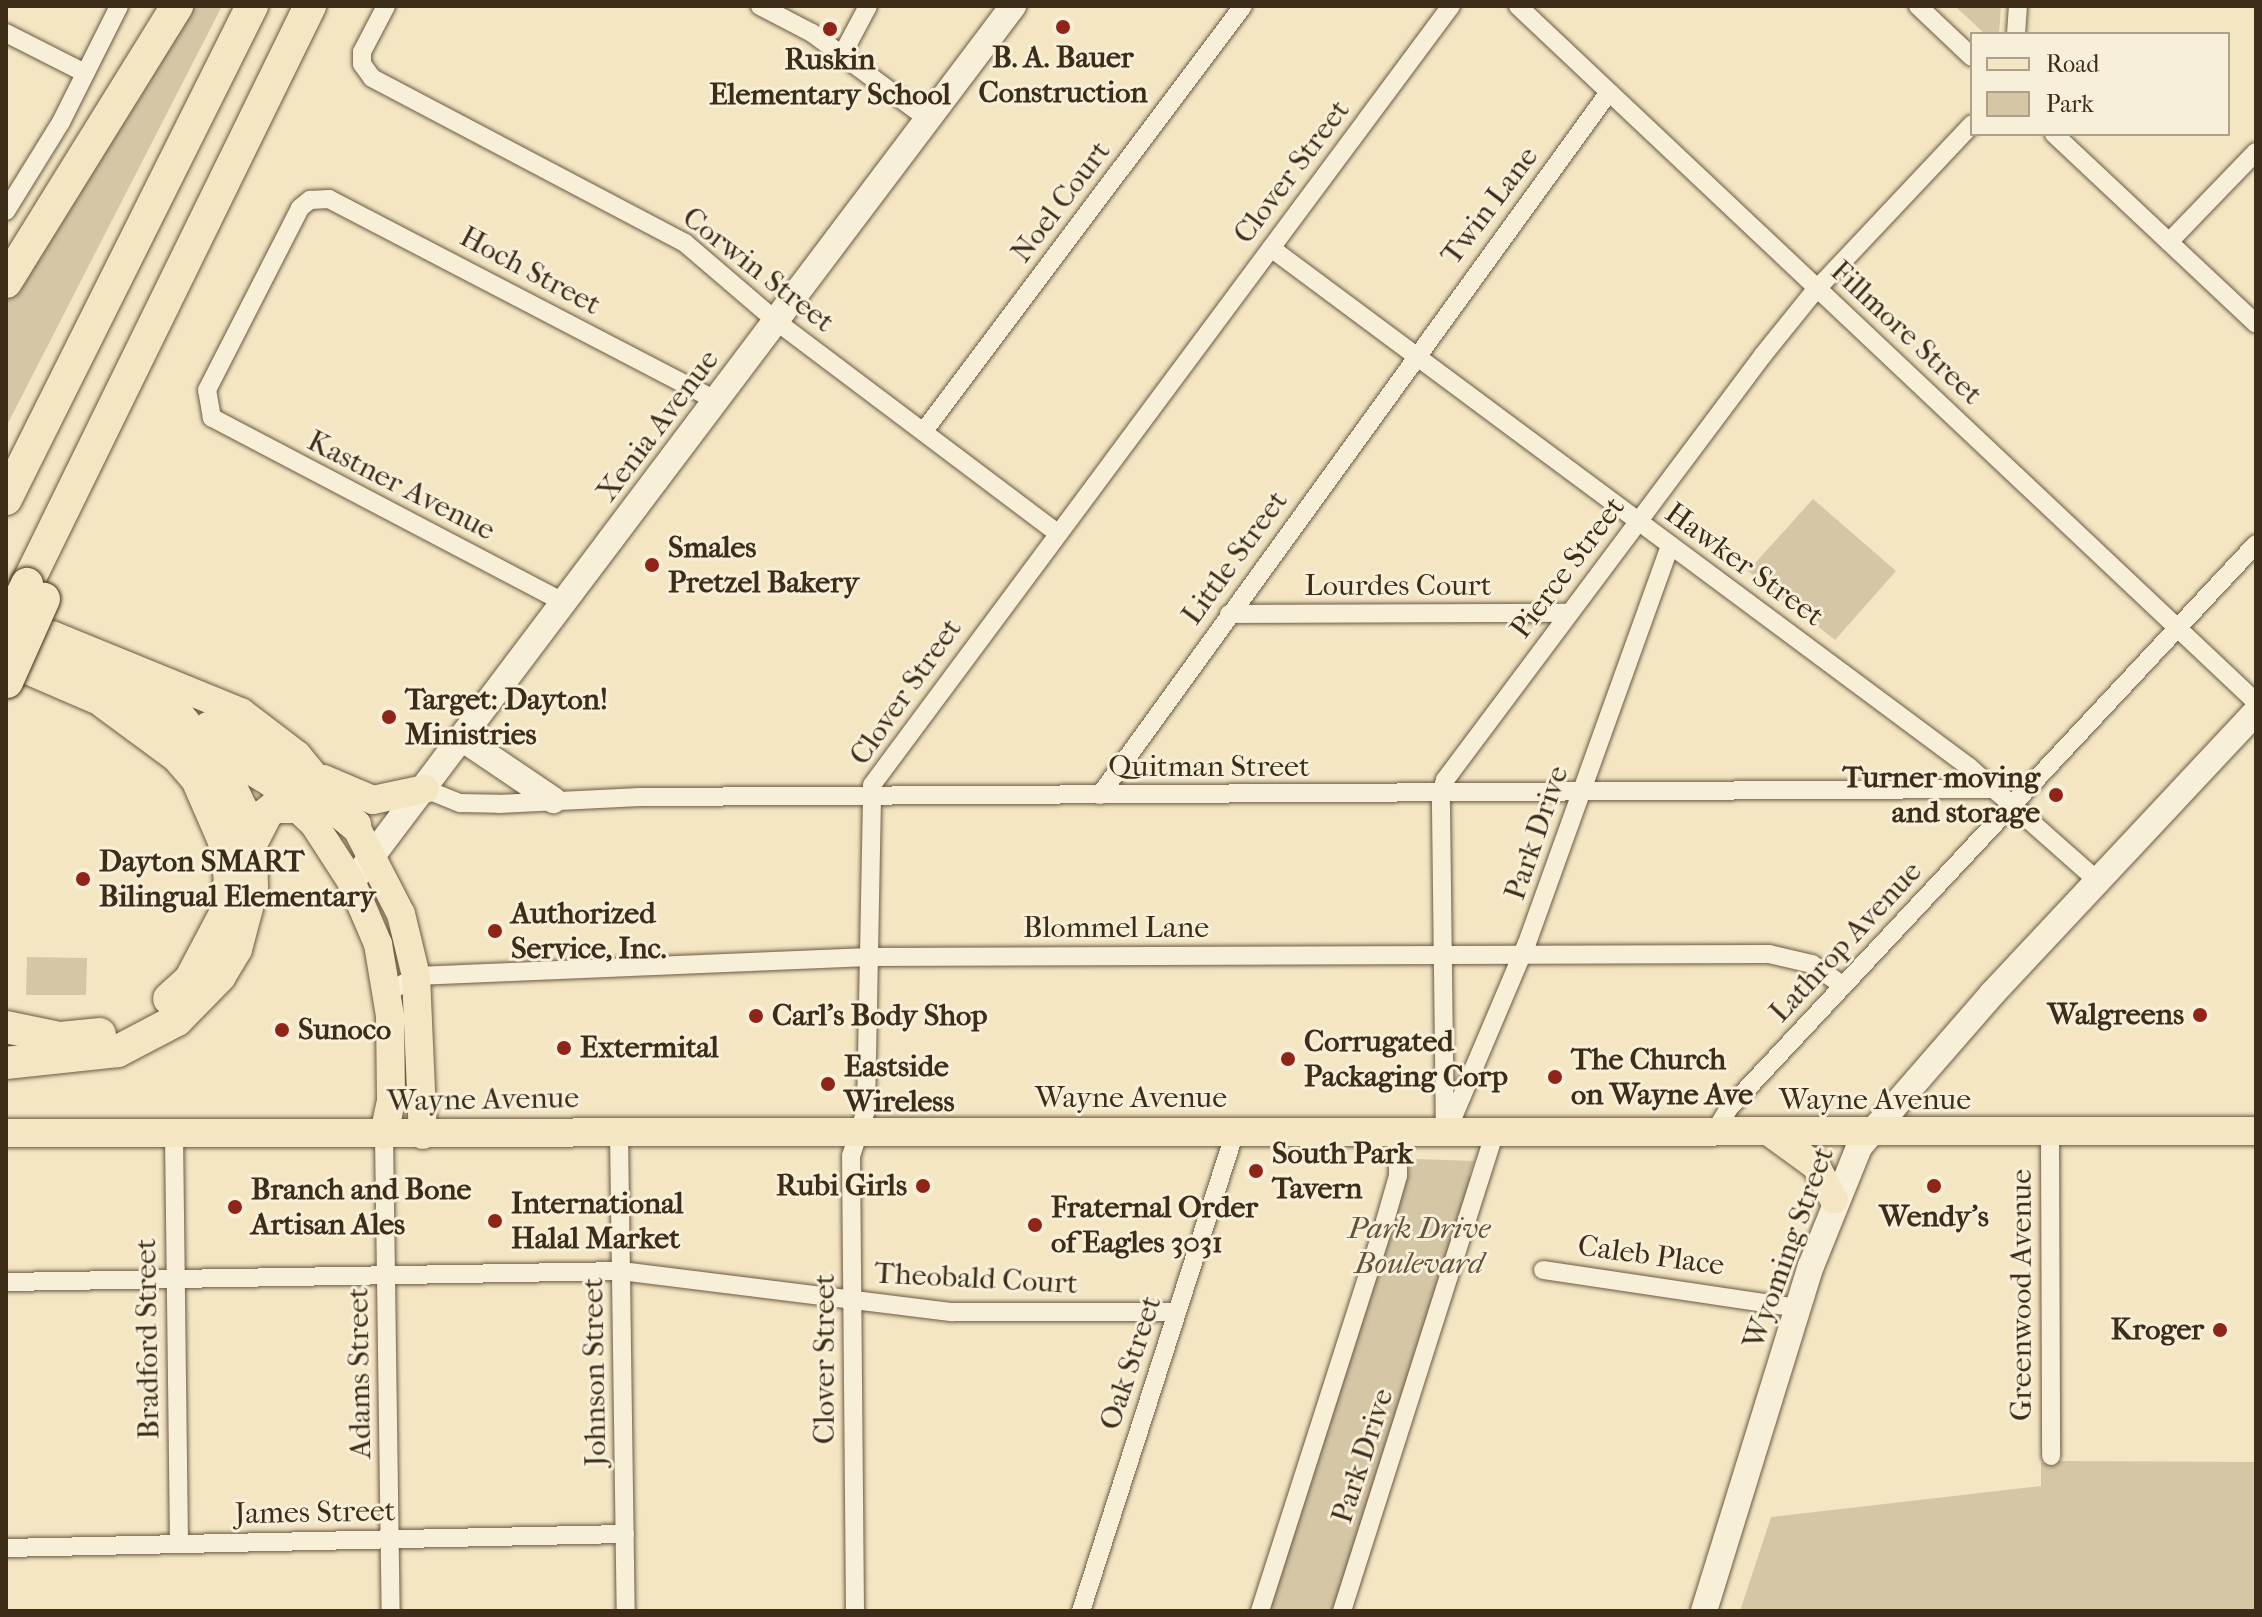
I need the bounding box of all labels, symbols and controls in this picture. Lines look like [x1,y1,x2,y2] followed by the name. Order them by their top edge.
[1054,18,1072,36] marker: B. A. Bauer Construction
[821,20,839,38] marker: Ruskin Elementary School
[1970,32,2230,136] legend
[978,40,1148,110] place label: B. A. Bauer Construction
[709,42,951,112] place label: Ruskin Elementary School
[2046,50,2099,78] text: Road
[2046,90,2094,118] text: Park
[1226,93,1358,251] street label: Clover Street
[1004,134,1118,270] street label: Noel Court
[1434,140,1546,272] street label: Twin Lane
[675,200,841,340] street label: Corwin Street
[454,219,606,323] street label: Hoch Street
[1823,254,1989,412] street label: Fillmore Street
[589,343,727,509] street label: Xenia Avenue
[301,423,501,549] street label: Kastner Avenue
[1174,484,1296,632] street label: Little Street
[1503,490,1633,646] street label: Pierce Street
[1658,495,1830,635] street label: Hawker Street
[668,530,859,600] place label: Smales Pretzel Bakery
[643,556,661,574] marker: Smales Pretzel Bakery
[1305,568,1491,604] street label: Lourdes Court
[842,612,970,772] street label: Clover Street
[405,682,608,752] place label: Target: Dayton! Ministries
[380,708,398,726] marker: Target: Dayton! Ministries
[1108,749,1310,785] street label: Quitman Street
[1843,760,2040,830] place label: Turner moving and storage
[1497,761,1577,905] street label: Park Drive
[2047,786,2065,804] marker: Turner moving and storage
[99,844,375,914] place label: Dayton SMART Bilingual Elementary
[1762,854,1930,1030] street label: Lathrop Avenue
[74,870,92,888] marker: Dayton SMART Bilingual Elementary
[511,896,666,966] place label: Authorized Service, Inc.
[1023,910,1209,946] street label: Blommel Lane
[486,922,504,940] marker: Authorized Service, Inc.
[2048,997,2184,1033] place label: Walgreens
[772,998,987,1034] place label: Carl’s Body Shop
[2191,1006,2209,1024] marker: Walgreens
[747,1007,765,1025] marker: Carl’s Body Shop
[298,1012,391,1048] place label: Sunoco
[273,1021,291,1039] marker: Sunoco
[1304,1024,1508,1094] place label: Corrugated Packaging Corp
[580,1030,719,1066] place label: Extermital
[555,1039,573,1057] marker: Extermital
[1571,1042,1753,1112] place label: The Church on Wayne Ave
[844,1049,954,1120] place label: Eastside Wireless
[1279,1050,1297,1068] marker: Corrugated Packaging Corp
[1546,1068,1564,1086] marker: The Church on Wayne Ave
[819,1075,837,1093] marker: Eastside Wireless
[387,1080,579,1120] street label: Wayne Avenue
[1035,1080,1227,1116] street label: Wayne Avenue
[1779,1082,1971,1118] street label: Wayne Avenue
[1272,1136,1413,1206] place label: South Park Tavern
[1736,1142,1842,1354] street label: Wyoming Street
[1247,1162,1265,1180] marker: South Park Tavern
[776,1168,907,1204] place label: Rubi Girls
[2004,1169,2040,1421] street label: Greenwood Avenue
[251,1172,471,1242] place label: Branch and Bone Artisan Ales
[914,1177,932,1195] marker: Rubi Girls
[1925,1177,1943,1195] marker: Wendy's
[511,1186,683,1256] place label: International Halal Market
[1051,1190,1258,1260] place label: Fraternal Order of Eagles 3031
[226,1198,244,1216] marker: Branch and Bone Artisan Ales
[1879,1199,1989,1235] place label: Wendy's
[1348,1211,1490,1282] park label: Park Drive Boulevard
[486,1212,504,1230] marker: International Halal Market
[1026,1216,1044,1234] marker: Fraternal Order of Eagles 3031
[1575,1228,1727,1284] street label: Caleb Place
[128,1238,168,1440] street label: Bradford Street
[873,1256,1079,1302] street label: Theobald Court
[807,1274,843,1444] street label: Clover Street
[575,1277,615,1467] street label: Johnson Street
[341,1287,379,1459] street label: Adams Street
[1092,1291,1170,1435] street label: Oak Street
[2111,1312,2204,1348] place label: Kroger
[2211,1321,2229,1339] marker: Kroger
[1324,1384,1402,1528] street label: Park Drive
[234,1494,396,1532] street label: James Street

